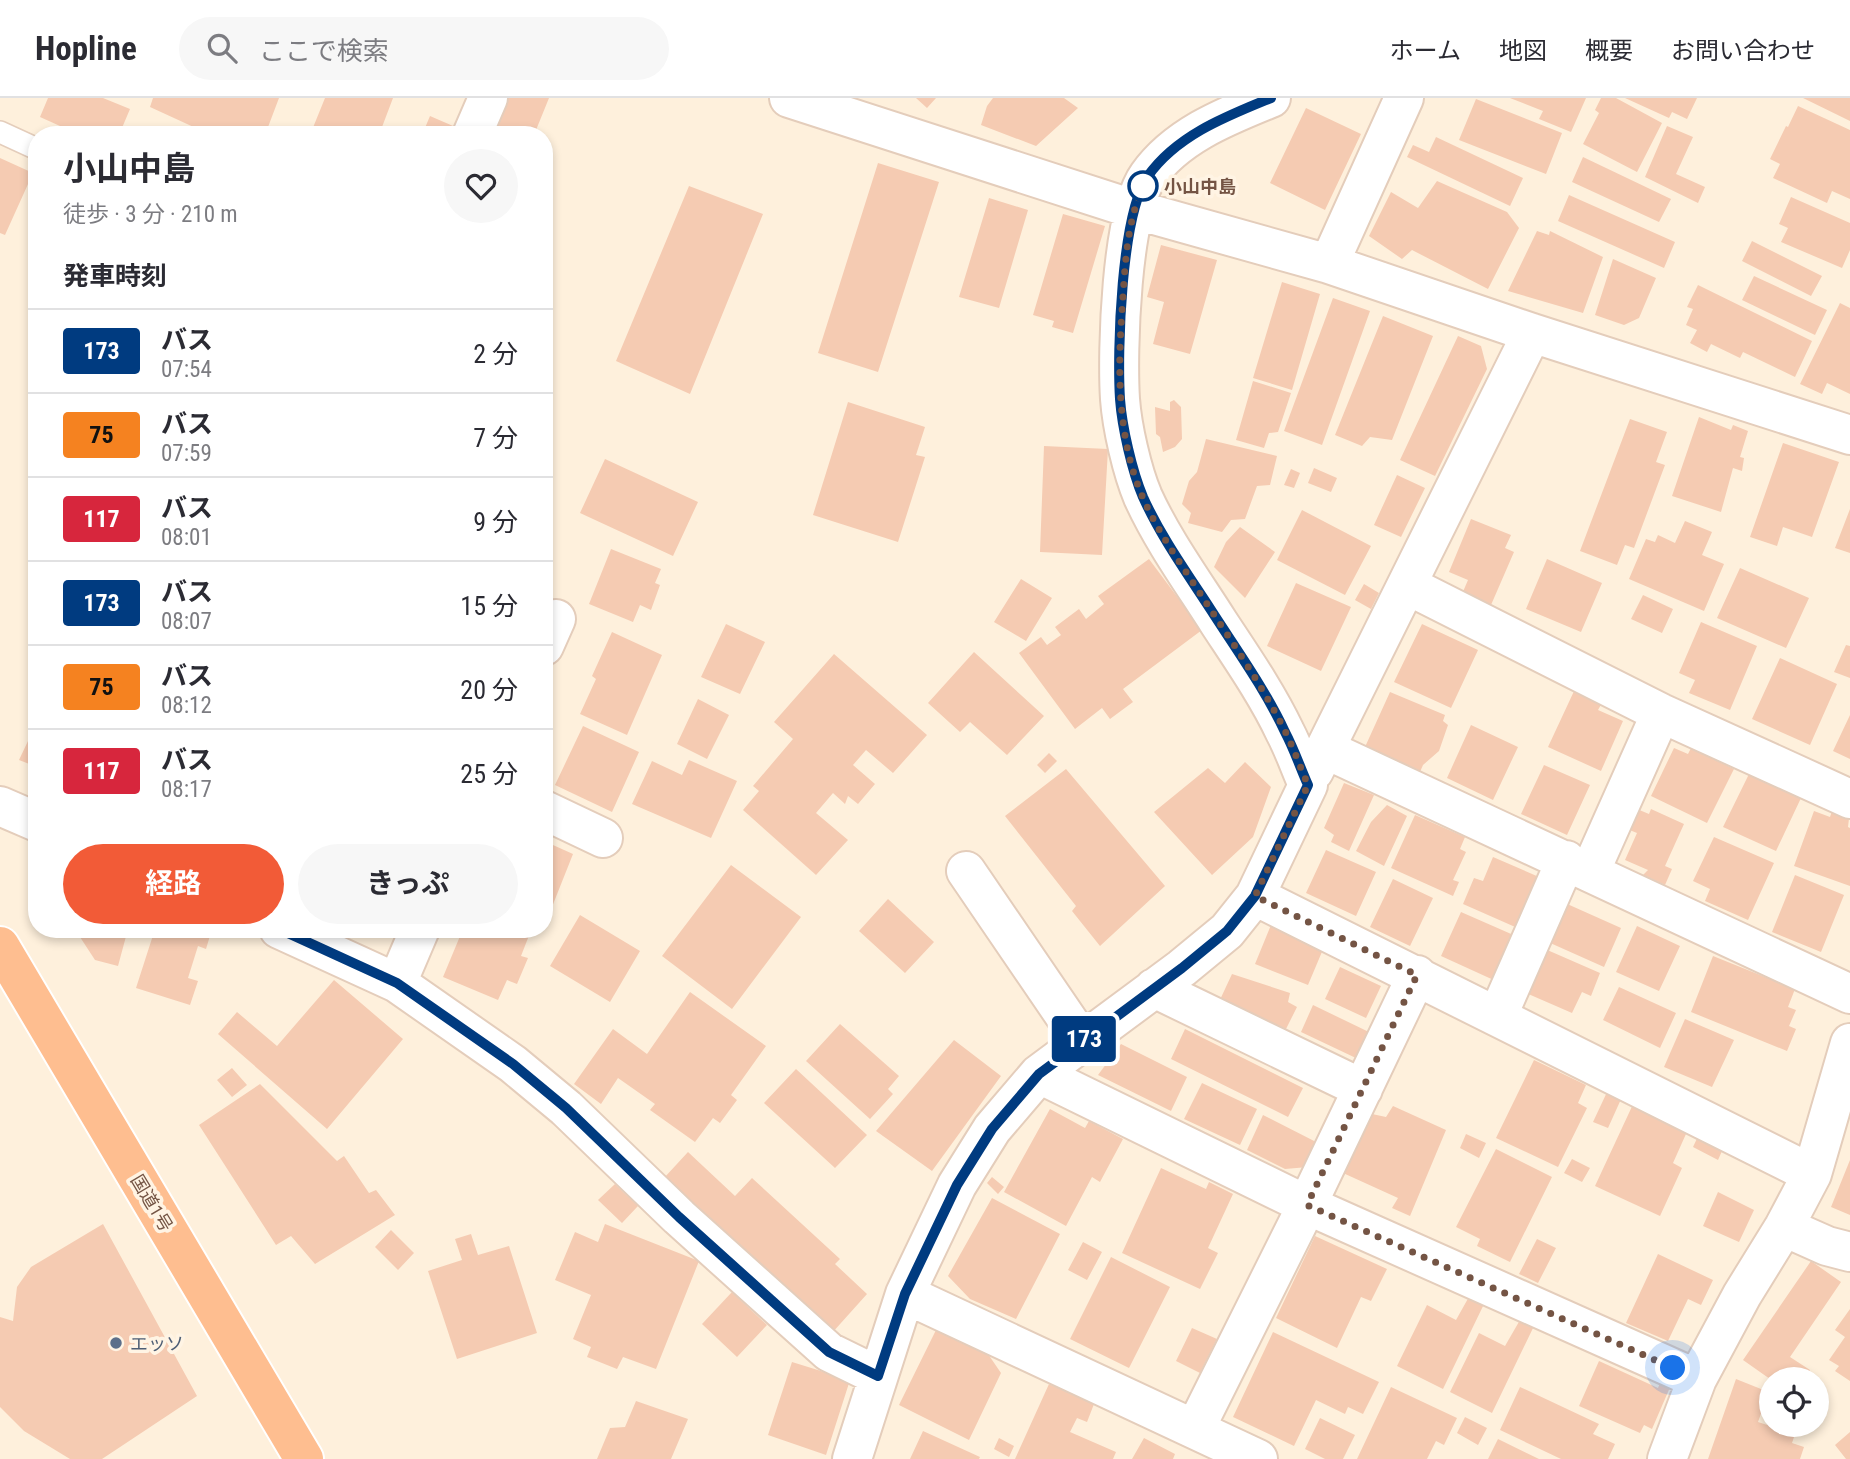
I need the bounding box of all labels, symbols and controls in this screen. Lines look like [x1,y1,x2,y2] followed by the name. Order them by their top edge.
[179,17,669,80] search box
[35,29,137,68] text: Hopline
[203,29,241,67] icon: search
[259,36,389,66] text: ここで検索
[1390,37,1461,65] text: ホーム
[1499,37,1547,65] text: 地図
[1585,37,1633,65] text: 概要
[1671,37,1815,65] text: お問い合わせ
[63,149,195,188] text: 小山中島
[444,149,518,223] button: heart
[1128,171,1158,201] marker: 小山中島
[1164,176,1236,197] place label: 小山中島
[63,201,238,228] text: 徒歩 · 3 分 · 210 m
[63,261,167,291] text: 発車時刻
[161,325,213,355] text: バス
[83,337,120,365] text: 173
[473,339,518,369] text: 2 分
[161,356,212,383] text: 07:54
[161,409,213,439] text: バス
[89,421,114,449] text: 75
[473,423,518,453] text: 7 分
[161,440,212,467] text: 07:59
[161,493,213,523] text: バス
[83,505,120,533] text: 117
[473,507,518,537] text: 9 分
[161,524,212,551] text: 08:01
[161,577,213,607] text: バス
[83,589,120,617] text: 173
[460,591,518,621] text: 15 分
[161,608,212,635] text: 08:07
[161,661,213,691] text: バス
[89,673,114,701] text: 75
[460,675,518,705] text: 20 分
[161,692,212,719] text: 08:12
[161,745,213,775] text: バス
[83,757,120,785] text: 117
[460,759,518,789] text: 25 分
[161,776,212,803] text: 08:17
[63,844,284,924] button: 経路
[298,844,518,924] button: きっぷ
[1044,1016,1124,1062] line badge: 173
[1066,1025,1102,1053] text: 173
[127,1171,177,1235] street label: 国道1号
[130,1333,184,1354] place label: エッソ
[108,1335,124,1351] marker: エッソ
[1655,1350,1690,1385] your location
[1759,1367,1829,1437] map controls
[1759,1367,1829,1437] button: locate

